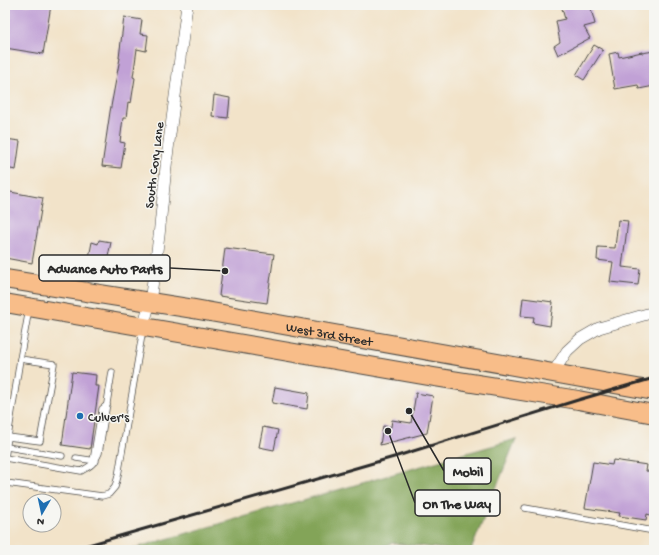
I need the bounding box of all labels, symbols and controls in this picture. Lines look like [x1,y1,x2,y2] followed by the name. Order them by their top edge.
[143,121,168,209] street label: South Cory Lane
[39,255,170,281] callout: Advance Auto Parts
[47,262,163,279] text: Advance Auto Parts
[285,321,375,351] street label: West 3rd Street
[75,411,85,421] marker: Culver's
[88,411,130,426] place label: Culver's
[444,458,491,484] callout: Mobil
[453,465,483,482] text: Mobil
[415,490,500,516] callout: On The Way
[22,493,62,533] north arrow
[423,497,491,514] text: On The Way
[36,514,45,527] text: N

